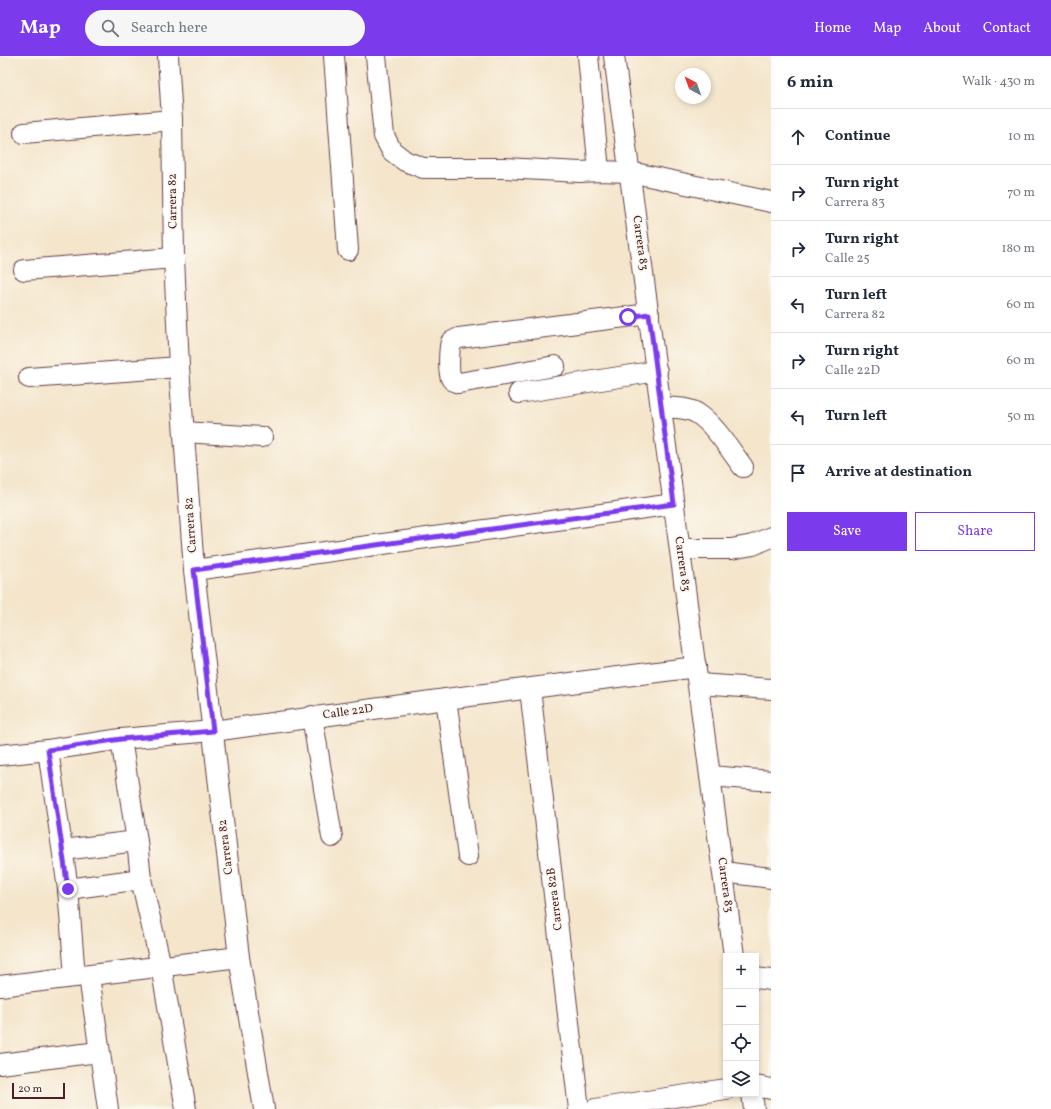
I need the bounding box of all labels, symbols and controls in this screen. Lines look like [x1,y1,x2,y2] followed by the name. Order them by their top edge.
[85,10,365,46] search box
[20,15,61,41] text: Map
[99,17,121,39] icon: search
[131,18,208,39] text: Search here
[814,19,851,38] text: Home
[873,19,901,38] text: Map
[923,19,961,38] text: About
[983,19,1031,38] text: Contact
[675,68,711,104] north arrow
[787,71,833,94] text: 6 min
[962,73,1035,91] text: Walk · 430 m
[787,126,809,148] icon: ahead
[825,126,890,147] text: Continue
[1008,128,1035,146] text: 10 m
[165,173,181,229] street label: Carrera 82
[825,173,899,194] text: Turn right
[787,182,809,204] icon: right
[1007,184,1035,202] text: 70 m
[825,194,885,212] text: Carrera 83
[628,215,652,271] street label: Carrera 83
[825,229,899,250] text: Turn right
[787,238,809,260] icon: right
[1001,240,1035,258] text: 180 m
[825,250,870,268] text: Calle 25
[825,285,887,306] text: Turn left
[787,294,809,316] icon: left
[1007,296,1035,314] text: 60 m
[825,306,885,324] text: Carrera 82
[619,308,637,326] route start
[825,341,899,362] text: Turn right
[787,350,809,372] icon: right
[1007,352,1035,370] text: 60 m
[825,362,880,380] text: Calle 22D
[787,406,809,428] icon: left
[825,406,887,427] text: Turn left
[1007,408,1035,426] text: 50 m
[787,462,809,484] icon: arrive
[825,462,972,483] text: Arrive at destination
[181,497,201,553] street label: Carrera 82
[787,512,907,551] button: Save
[915,512,1035,551] button: Share
[670,536,694,592] street label: Carrera 83
[322,701,374,723] street label: Calle 22D
[215,818,237,876] street label: Carrera 82
[713,857,737,913] street label: Carrera 83
[543,867,567,931] street label: Carrera 82B
[59,880,77,898] route end
[723,953,759,1097] map controls
[723,953,759,989] button: +
[723,989,759,1025] button: −
[723,1025,759,1061] button: locate
[723,1061,759,1097] button: layers
[12,1081,65,1100] scale bar
[18,1082,42,1097] text: 20 m

